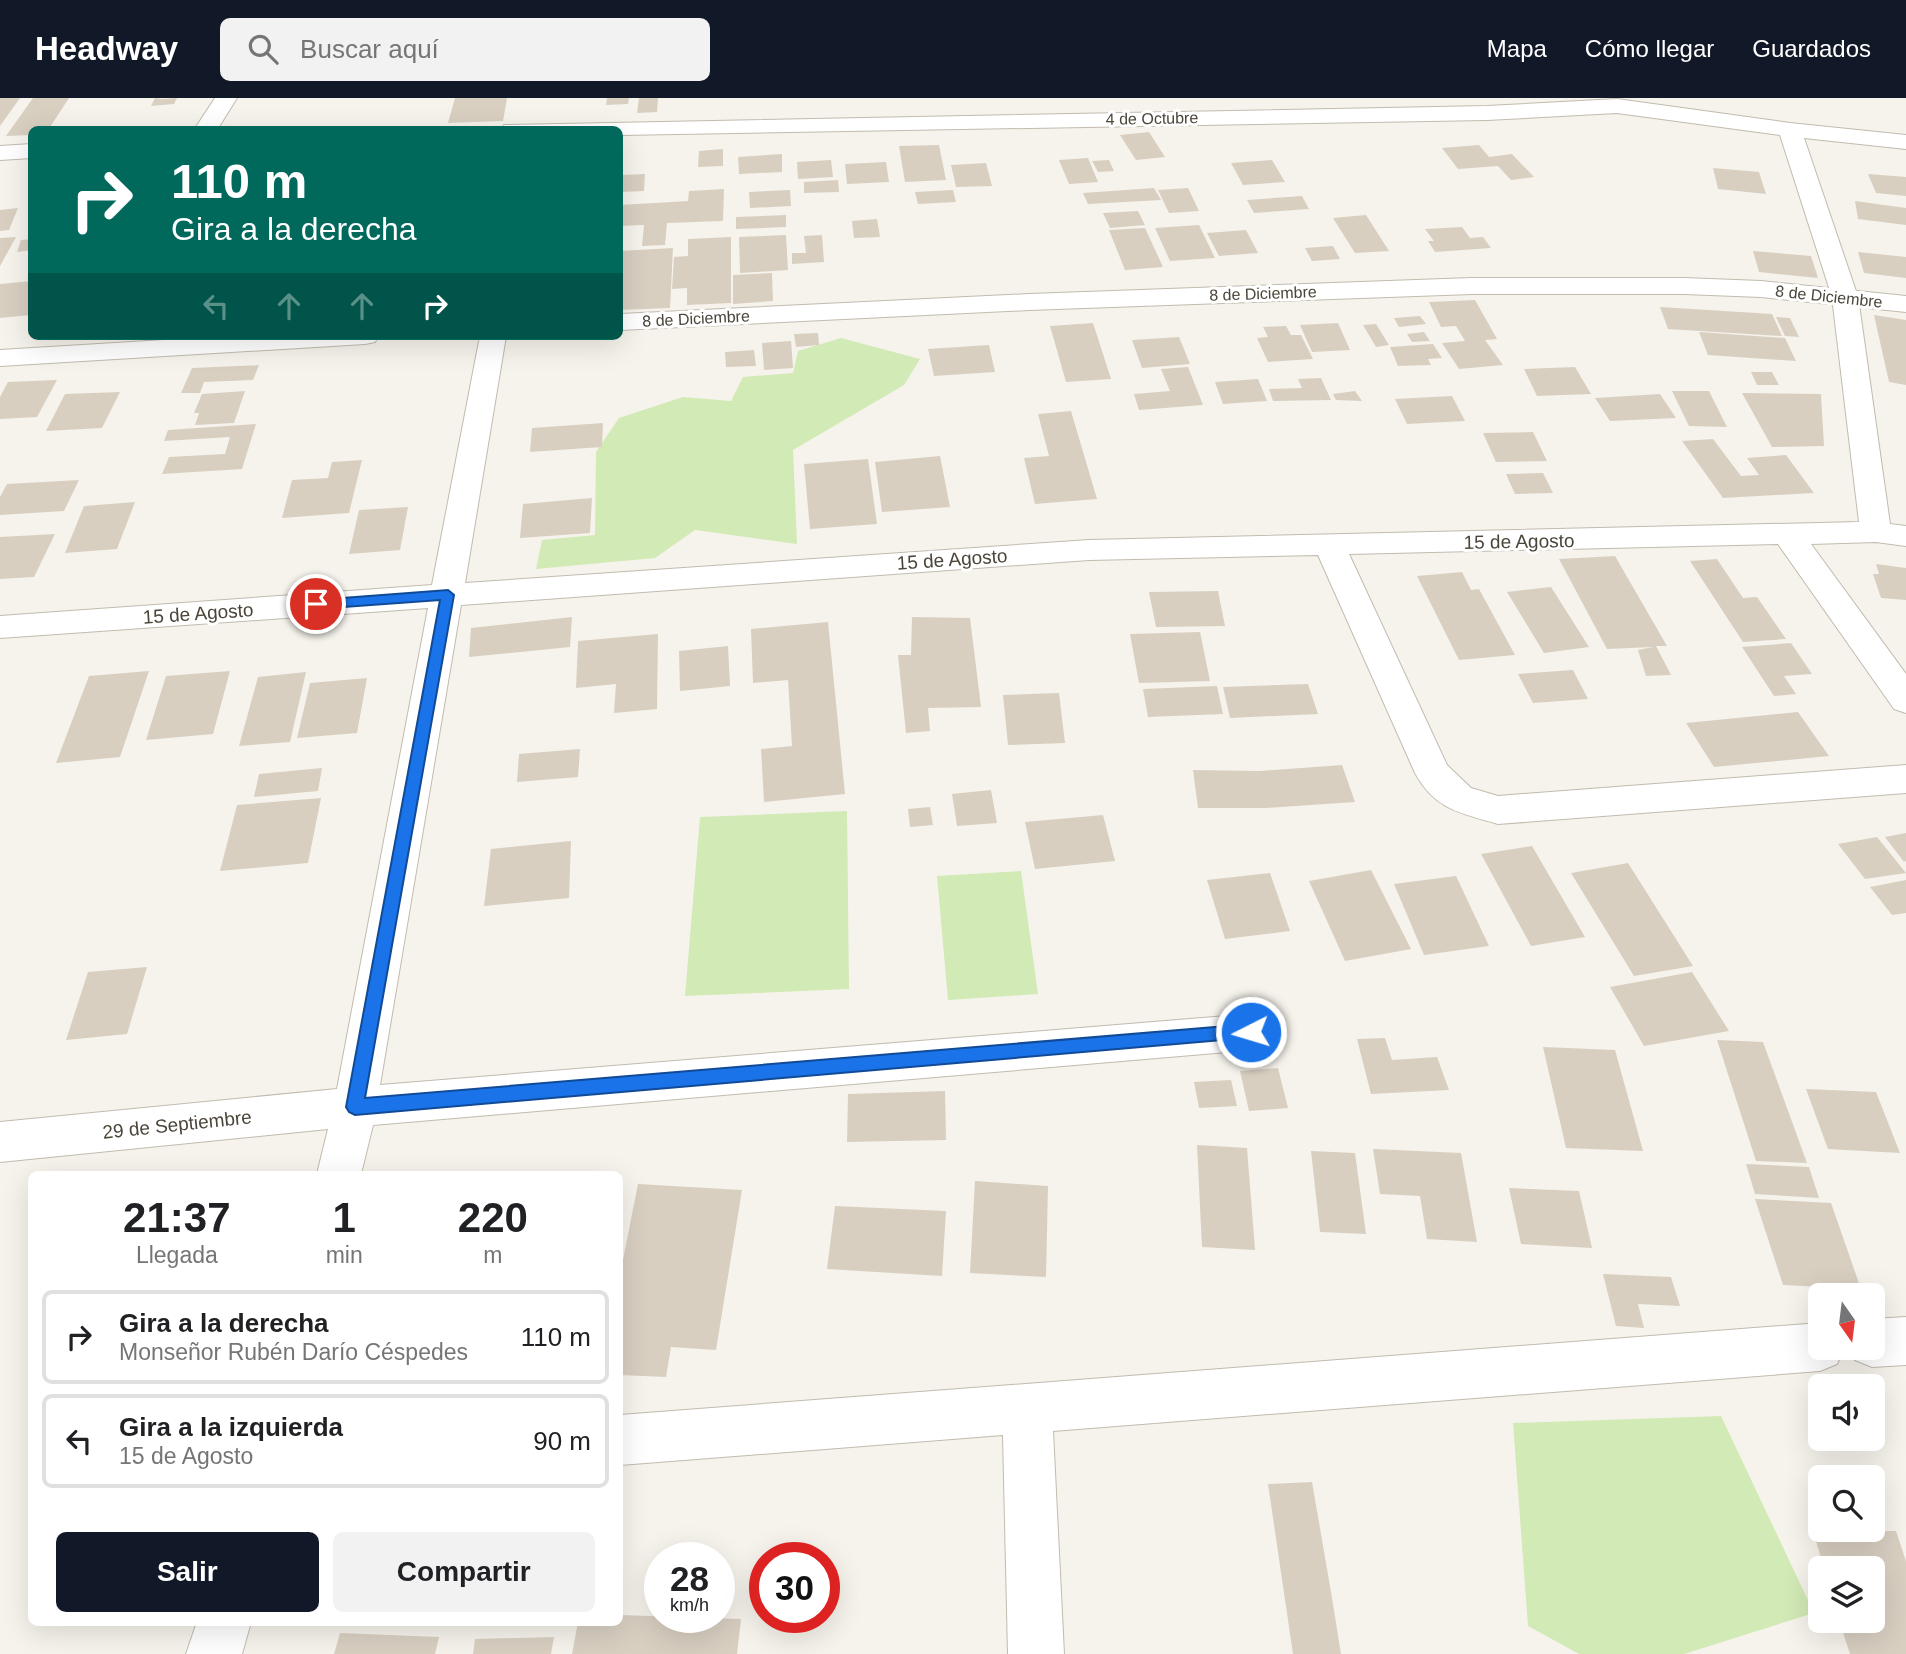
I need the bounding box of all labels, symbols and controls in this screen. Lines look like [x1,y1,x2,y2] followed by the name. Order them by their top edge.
[220,18,710,81] search box
[35,30,178,67] text: Headway
[244,30,282,68] icon: search
[300,34,439,64] text: Buscar aquí
[1487,35,1547,62] text: Mapa
[1585,35,1714,62] text: Cómo llegar
[1752,35,1871,62] text: Guardados
[1106,109,1199,128] street label: 4 de Octubre
[56,154,147,245] icon: right
[171,154,307,208] text: 110 m
[171,211,416,247] text: Gira a la derecha
[1775,282,1883,311] street label: 8 de Diciembre
[1209,283,1317,304] street label: 8 de Diciembre
[197,287,235,325] icon: left
[270,287,308,325] icon: ahead
[343,287,381,325] icon: ahead
[416,287,454,325] icon: right
[642,307,750,330] street label: 8 de Diciembre
[1463,530,1575,553] street label: 15 de Agosto
[896,545,1008,574] street label: 15 de Agosto
[286,574,346,634] pin
[297,585,335,623] icon: arrive
[142,599,254,628] street label: 15 de Agosto
[1214,995,1288,1069] position arrow
[101,1106,253,1143] street label: 29 de Septiembre
[123,1194,231,1241] text: 21:37
[332,1194,356,1241] text: 1
[458,1194,528,1241] text: 220
[136,1242,218,1268] text: Llegada
[326,1242,363,1268] text: min
[483,1242,502,1268] text: m
[1808,1283,1885,1360] north arrow
[1808,1283,1885,1633] map controls
[119,1308,329,1338] text: Gira a la derecha
[60,1318,98,1356] icon: right
[521,1322,591,1352] text: 110 m
[119,1339,468,1365] text: Monseñor Rubén Darío Céspedes
[1808,1374,1885,1451] button: sound
[119,1412,343,1442] text: Gira a la izquierda
[60,1422,98,1460] icon: left
[533,1426,591,1456] text: 90 m
[119,1443,253,1469] text: 15 de Agosto
[1808,1465,1885,1542] button: search
[56,1532,319,1612] button: Salir
[333,1532,595,1612] button: Compartir
[749,1542,840,1633] speed limit sign: 30
[1808,1556,1885,1633] button: layers
[670,1559,709,1598] text: 28
[670,1595,709,1615] text: km/h

